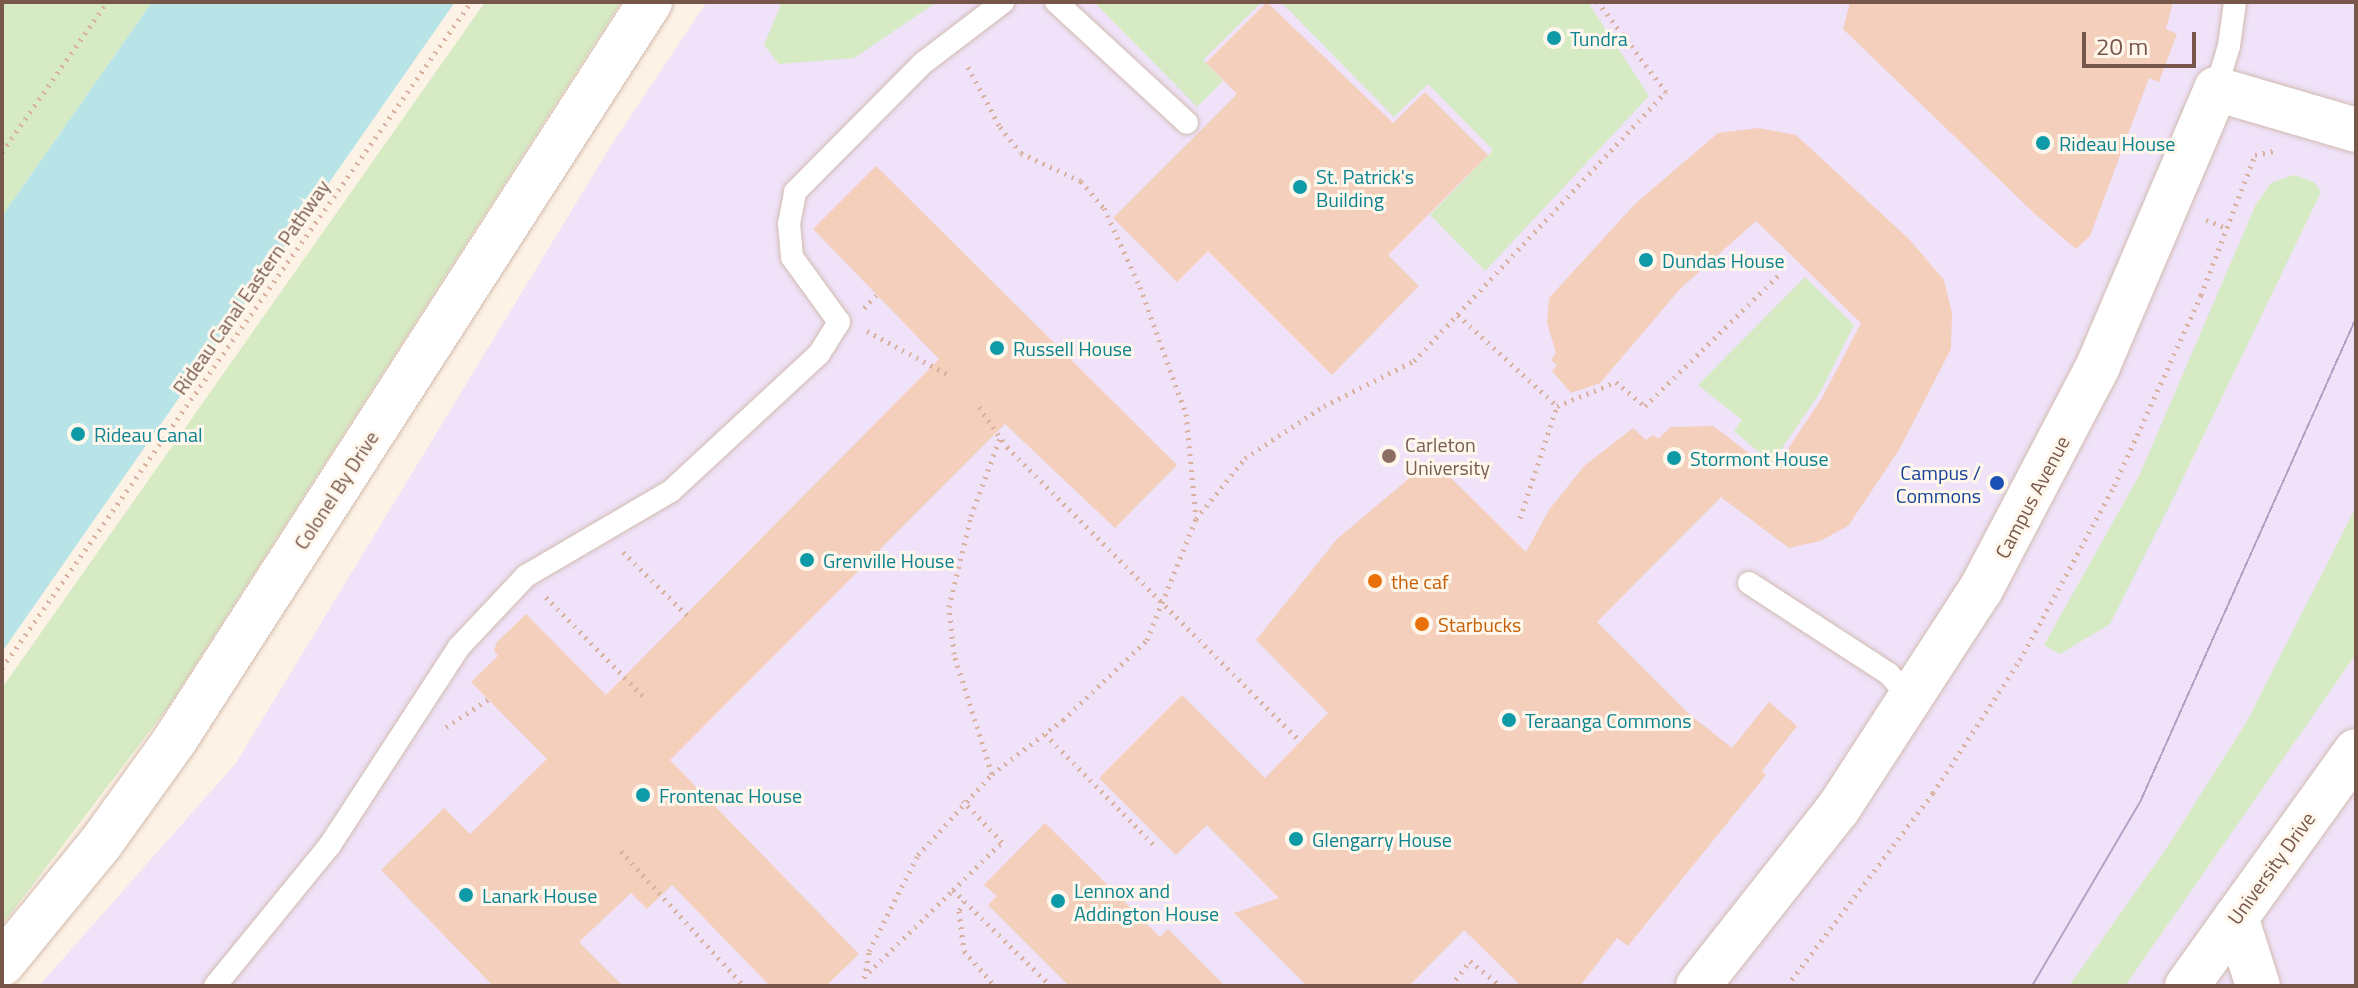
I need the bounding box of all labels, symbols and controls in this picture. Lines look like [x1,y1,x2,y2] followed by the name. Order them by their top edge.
[2086,16,2200,66] scale bar
[1570,26,1628,50] place label: Tundra
[2096,28,2148,64] text: 20 m
[1545,29,1563,47] marker: Tundra
[2059,131,2175,155] place label: Rideau House
[2034,134,2052,152] marker: Rideau House
[1316,164,1414,211] place label: St. Patrick's Building
[168,175,334,399] street label: Rideau Canal Eastern Pathway
[1291,178,1309,196] marker: St. Patrick's Building
[1662,248,1785,272] place label: Dundas House
[1637,251,1655,269] marker: Dundas House
[1013,336,1132,360] place label: Russell House
[988,339,1006,357] marker: Russell House
[94,422,203,446] place label: Rideau Canal
[69,425,87,443] marker: Rideau Canal
[289,426,383,554] street label: Colonel By Drive
[1405,432,1490,479] place label: Carleton University
[1990,432,2074,562] street label: Campus Avenue
[1690,446,1829,470] place label: Stormont House
[1380,447,1398,465] marker: Carleton University
[1665,449,1683,467] marker: Stormont House
[1896,460,1981,507] place label: Campus / Commons
[1988,474,2006,492] marker: Campus / Commons
[823,548,954,572] place label: Grenville House
[798,551,816,569] marker: Grenville House
[1391,569,1449,593] place label: the caf
[1366,572,1384,590] marker: the caf
[1438,612,1521,636] place label: Starbucks
[1413,615,1431,633] marker: Starbucks
[1525,708,1691,732] place label: Teraanga Commons
[1500,711,1518,729] marker: Teraanga Commons
[659,783,802,807] place label: Frontenac House
[634,786,652,804] marker: Frontenac House
[2222,807,2320,929] street label: University Drive
[1312,827,1452,851] place label: Glengarry House
[1287,830,1305,848] marker: Glengarry House
[1074,878,1219,925] place label: Lennox and Addington House
[482,883,597,907] place label: Lanark House
[457,886,475,904] marker: Lanark House
[1049,892,1067,910] marker: Lennox and Addington House

